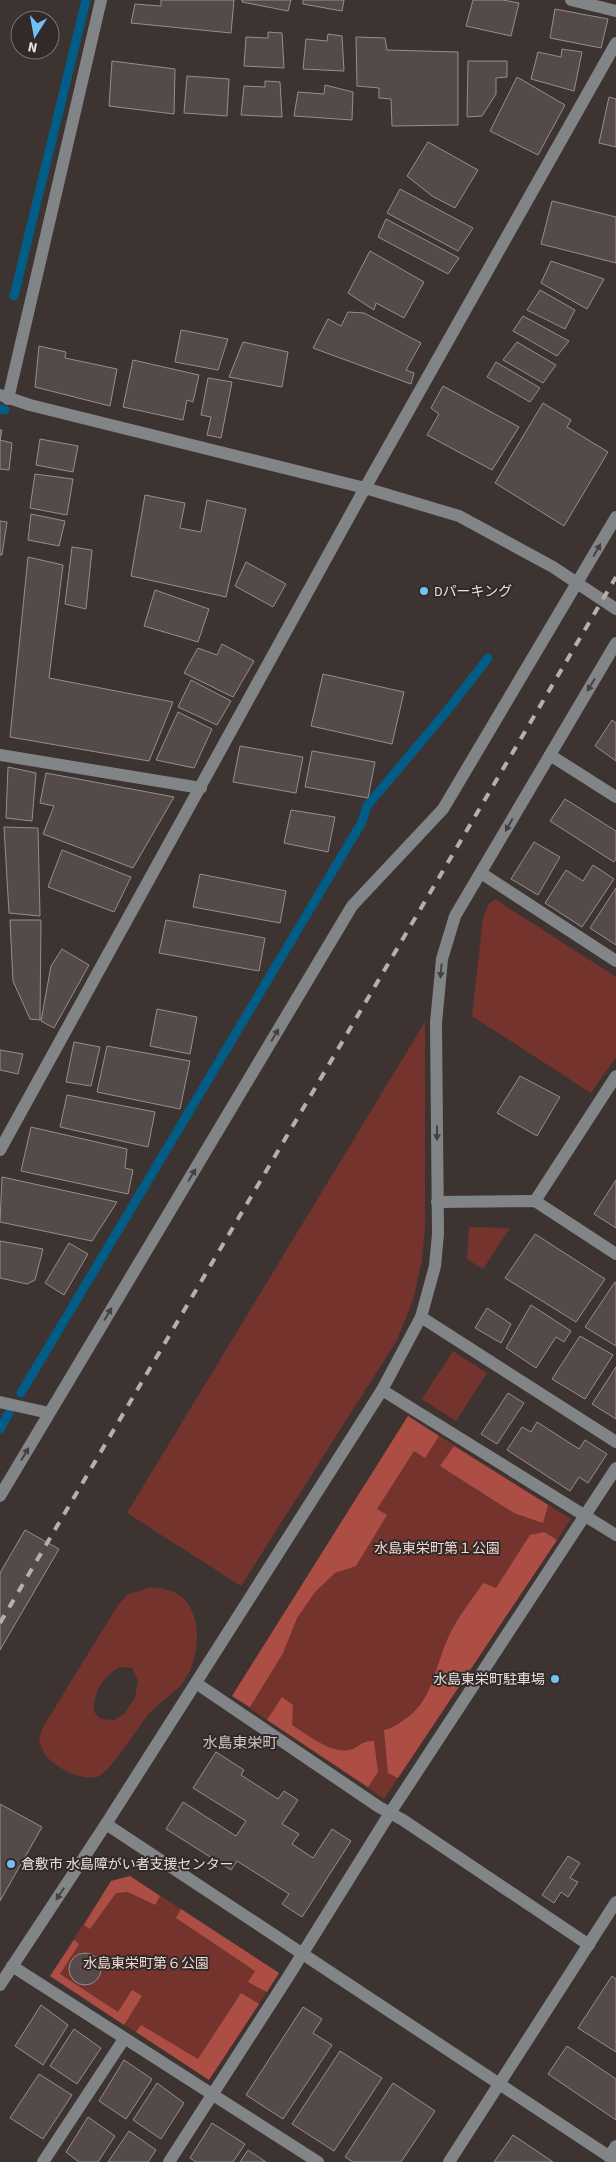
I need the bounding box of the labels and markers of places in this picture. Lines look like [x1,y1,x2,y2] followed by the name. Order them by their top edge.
[434,582,512,602] place label: Dパーキング
[418,585,430,597] marker: Dパーキング
[433,1670,545,1690] place label: 水島東栄町駐車場
[549,1673,561,1685] marker: 水島東栄町駐車場
[21,1855,234,1875] place label: 倉敷市 水島障がい者支援センター
[5,1858,17,1870] marker: 倉敷市 水島障がい者支援センター

